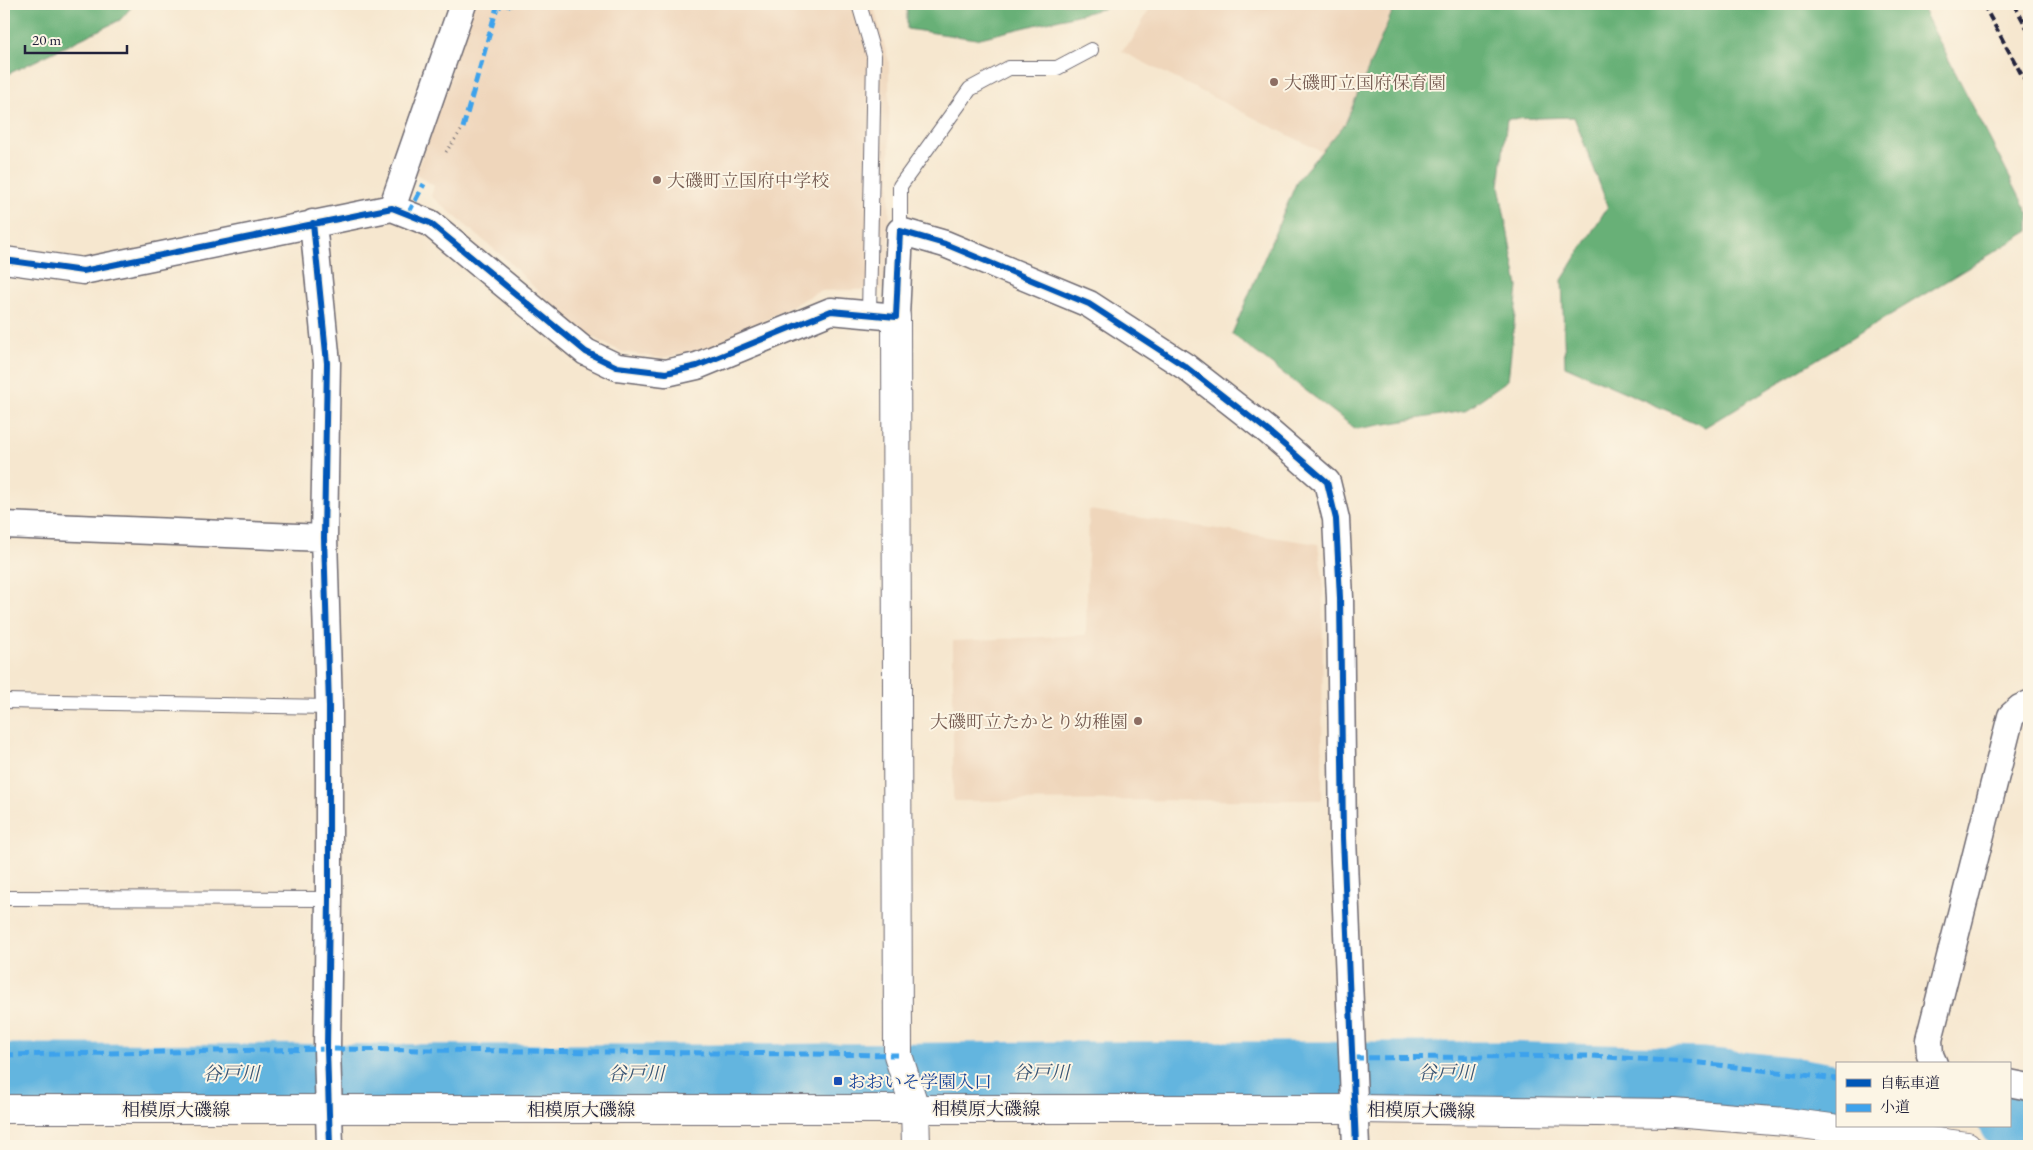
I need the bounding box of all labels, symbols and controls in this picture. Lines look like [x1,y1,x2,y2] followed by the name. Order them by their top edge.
[25,22,128,54] scale bar
[32,30,61,49] text: 20 m
[1284,71,1446,94] place label: 大磯町立国府保育園
[1268,76,1280,88] marker: 大磯町立国府保育園
[667,169,829,192] place label: 大磯町立国府中学校
[651,174,663,186] marker: 大磯町立国府中学校
[930,710,1128,733] place label: 大磯町立たかとり幼稚園
[1132,715,1144,727] marker: 大磯町立たかとり幼稚園
[1012,1060,1071,1085] water label: 谷戸川
[1417,1060,1476,1085] water label: 谷戸川
[202,1061,261,1086] water label: 谷戸川
[607,1061,666,1086] water label: 谷戸川
[1836,1062,2010,1128] legend
[848,1070,992,1093] place label: おおいそ学園入口
[1880,1073,1940,1092] text: 自転車道
[832,1075,844,1087] marker: おおいそ学園入口
[932,1097,1040,1120] street label: 相模原大磯線
[1880,1097,1910,1116] text: 小道
[122,1098,230,1121] street label: 相模原大磯線
[527,1098,635,1121] street label: 相模原大磯線
[1367,1098,1475,1122] street label: 相模原大磯線

